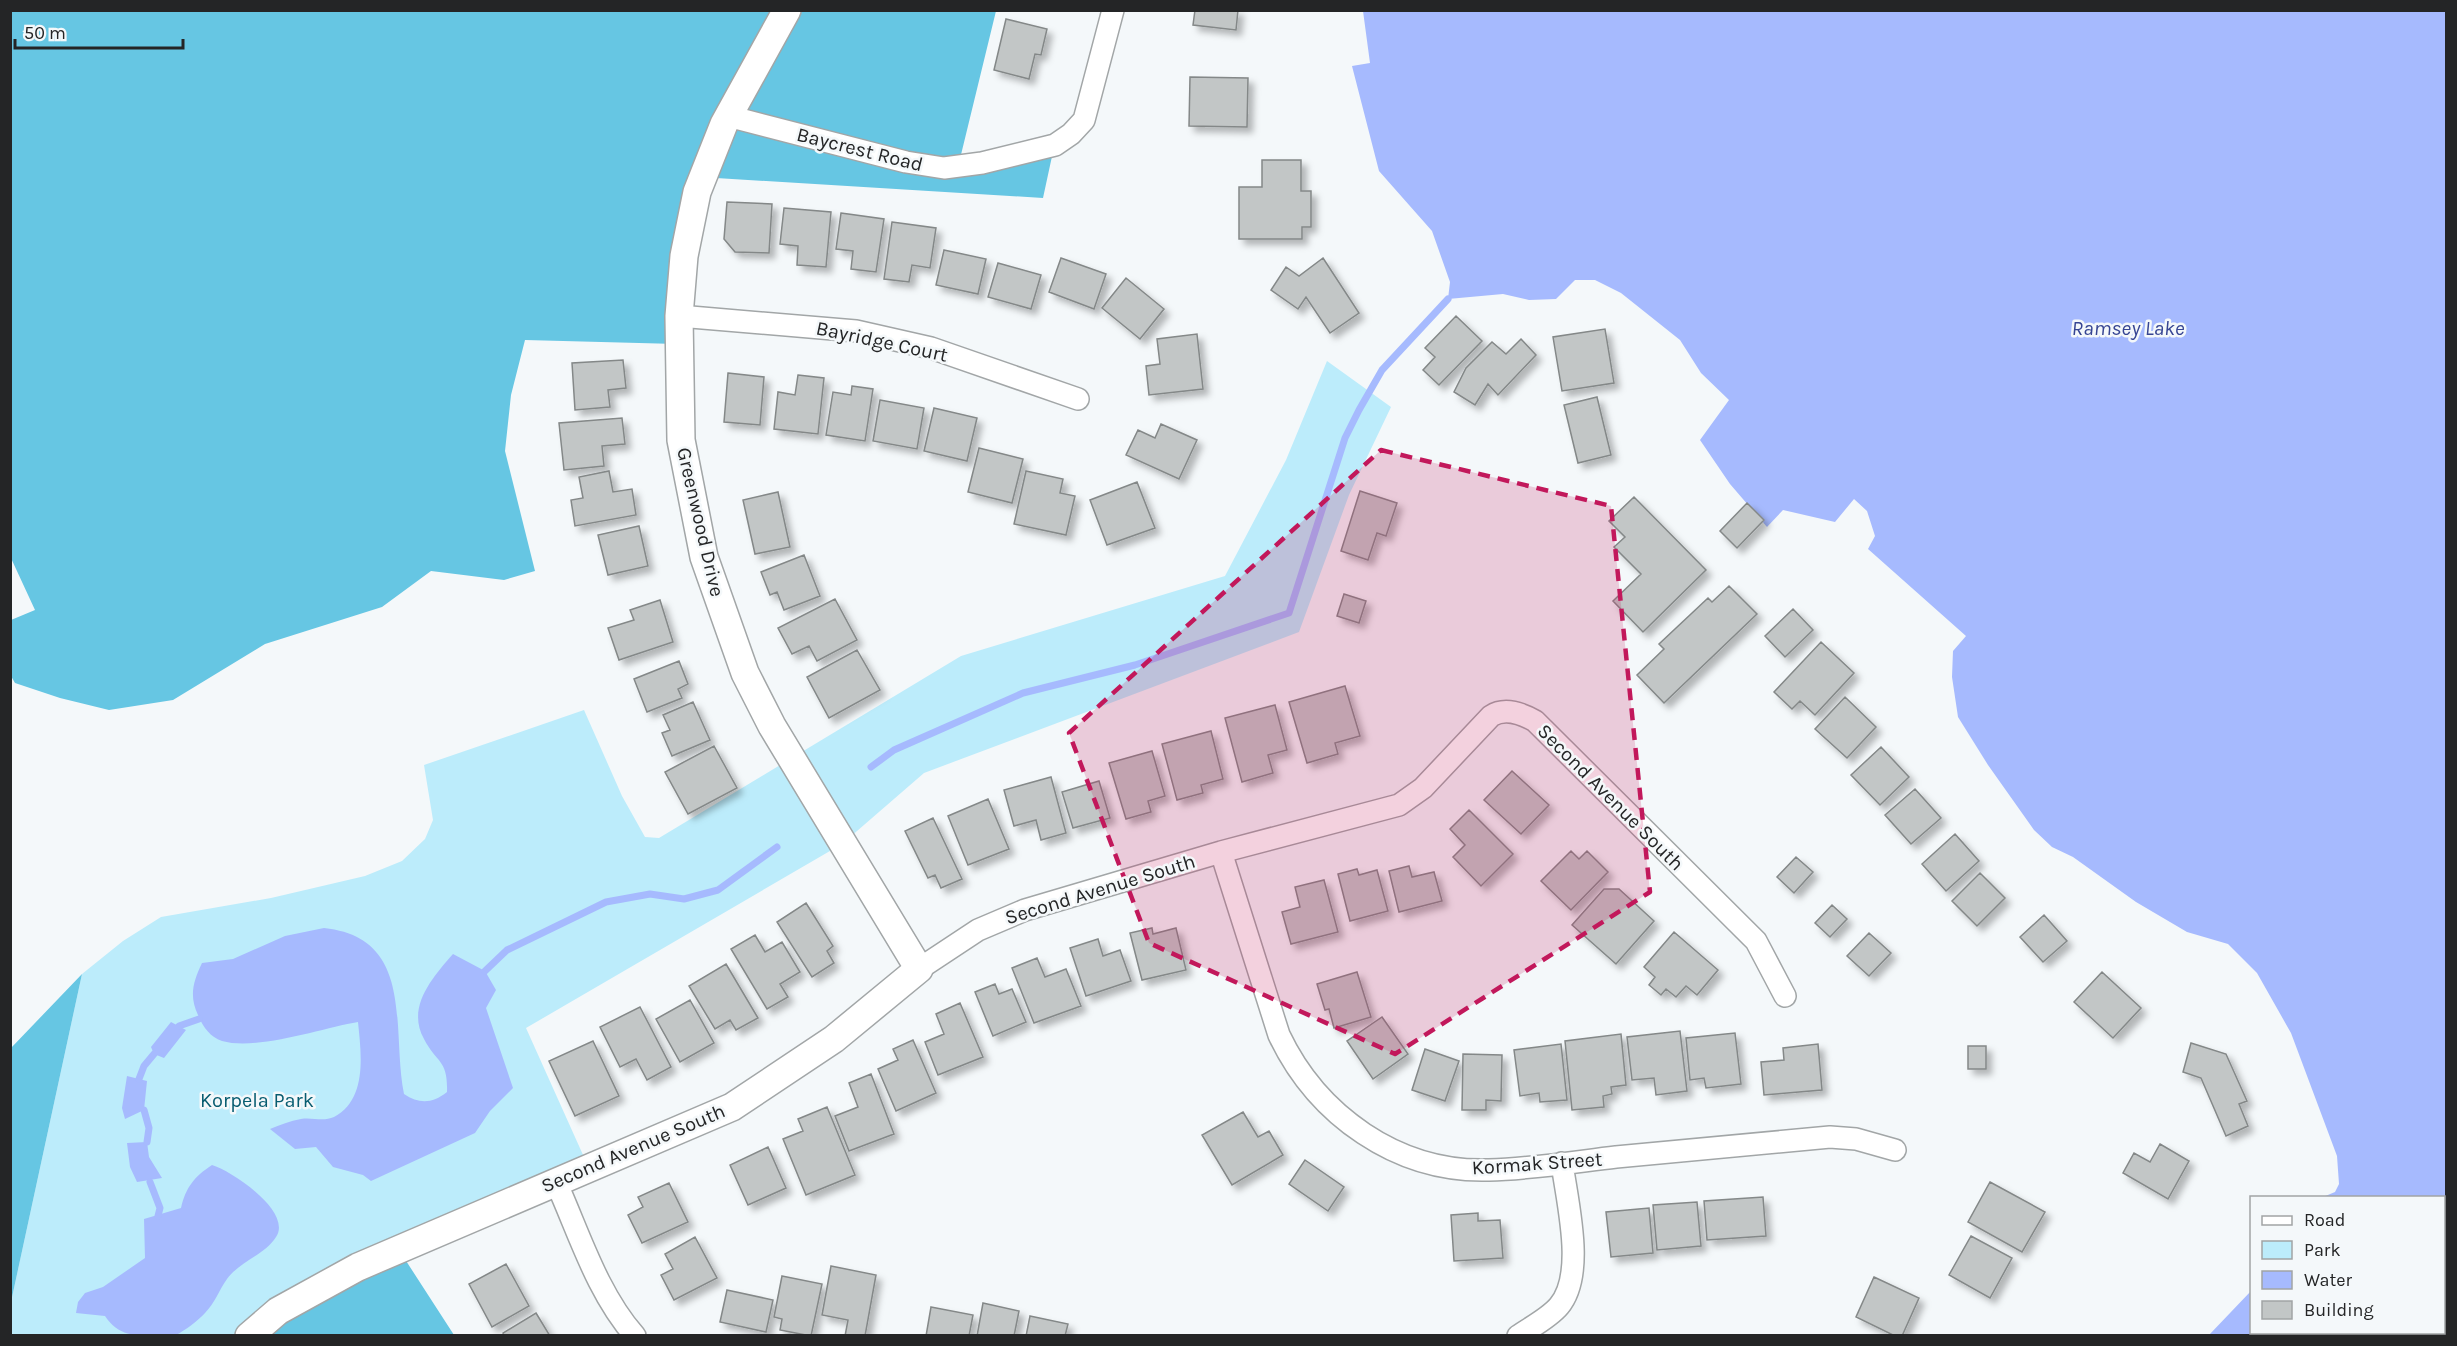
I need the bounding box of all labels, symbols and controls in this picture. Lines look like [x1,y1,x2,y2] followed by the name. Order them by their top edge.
[15,12,183,50] scale bar
[24,22,66,44] text: 50 m
[794,123,925,176] street label: Baycrest Road
[814,316,950,367] street label: Bayridge Court
[2072,316,2185,340] water label: Ramsey Lake
[672,445,729,599] street label: Greenwood Drive
[1533,719,1689,875] street label: Second Avenue South
[1002,850,1198,929] street label: Second Avenue South
[200,1089,314,1112] park label: Korpela Park
[538,1099,729,1198] street label: Second Avenue South
[1471,1147,1604,1180] street label: Kormak Street
[2250,1196,2445,1334] legend
[2304,1209,2345,1231] text: Road
[2304,1239,2341,1261] text: Park
[2304,1269,2352,1291] text: Water
[2304,1299,2374,1321] text: Building

